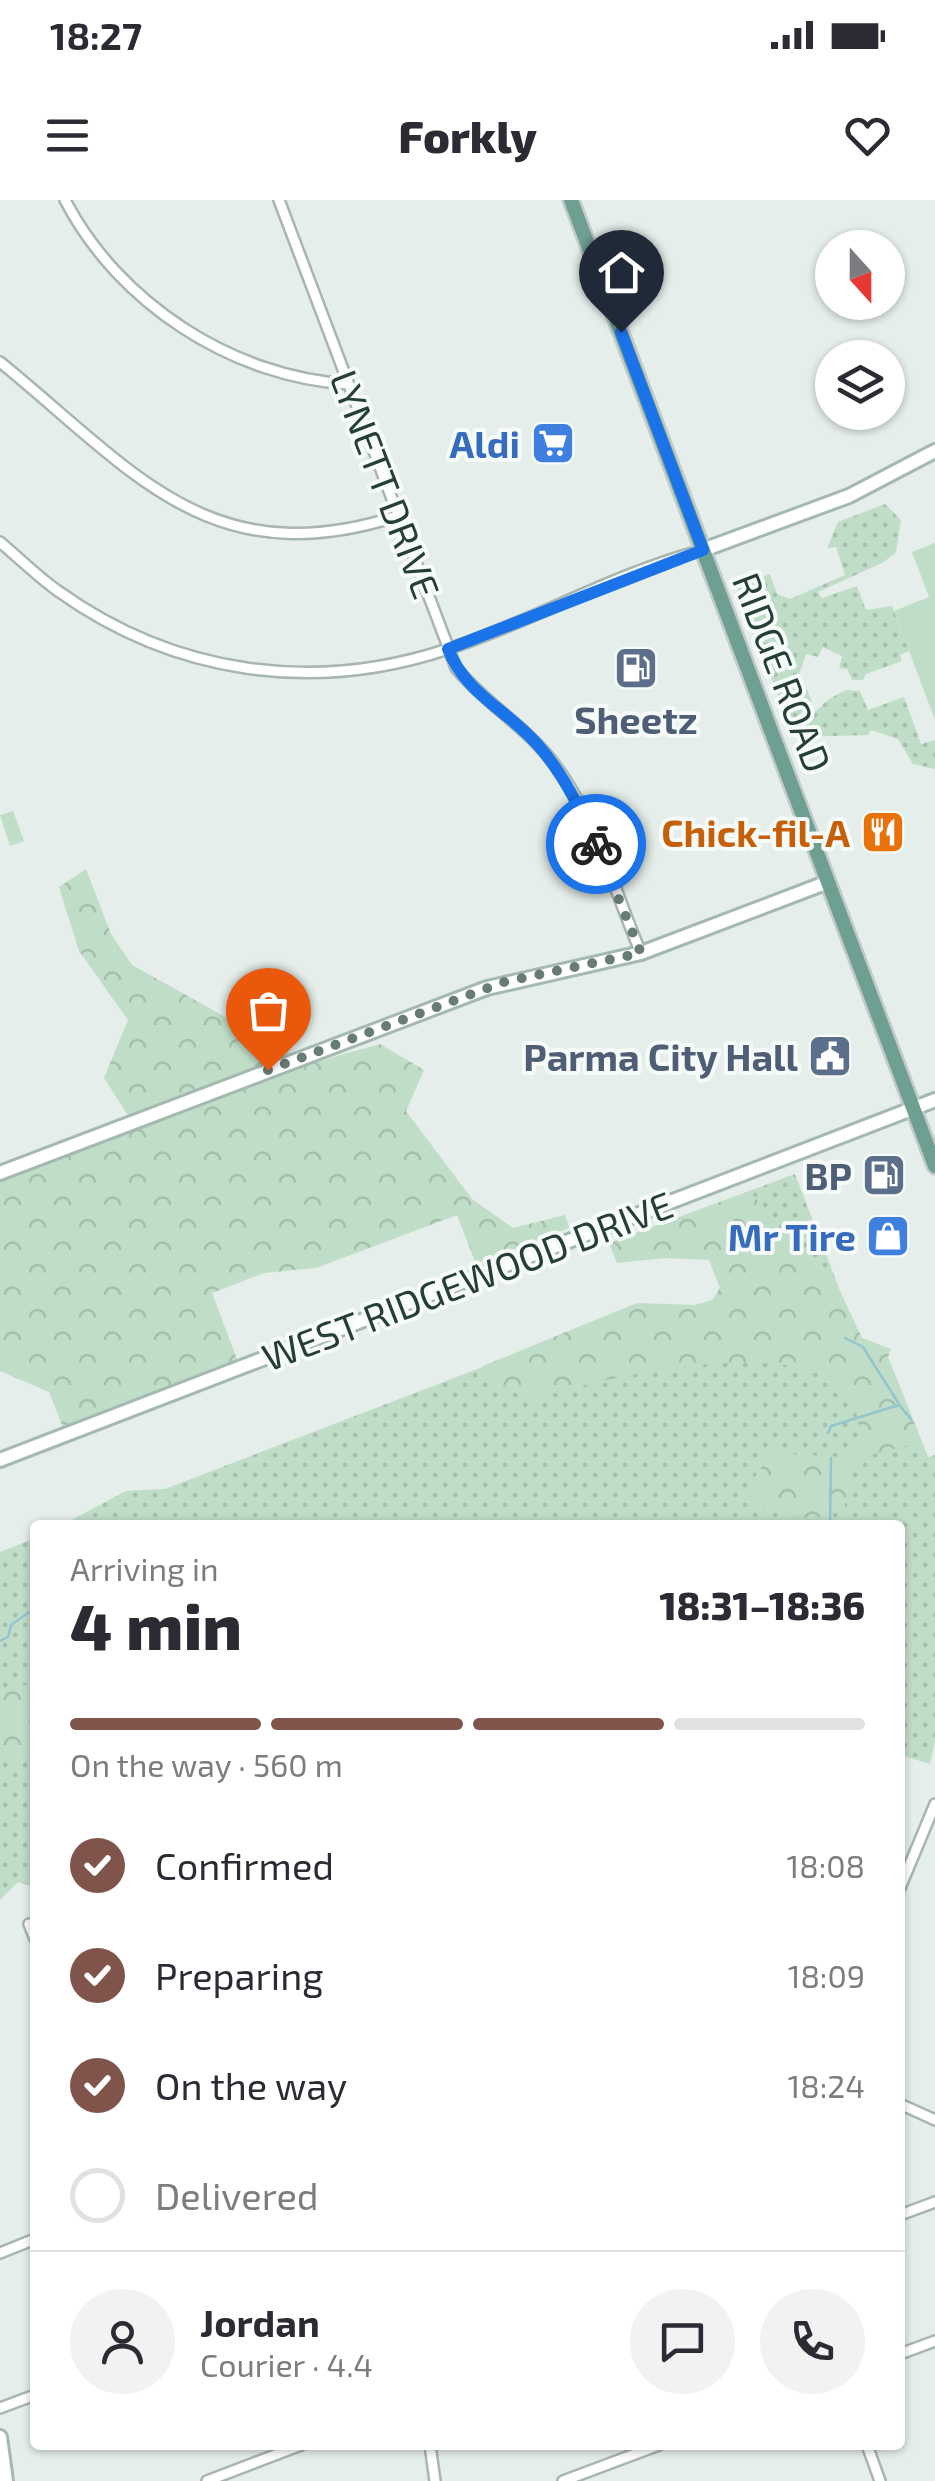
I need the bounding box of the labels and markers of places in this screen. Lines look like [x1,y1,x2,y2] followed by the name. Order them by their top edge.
[579,230,664,333] pin
[450,420,520,466] place label: Aldi
[530,420,576,466] supermarket icon: Aldi
[613,645,659,691] fuel station icon: Sheetz
[574,696,698,742] place label: Sheetz
[661,809,850,855] place label: Chick-fil-A
[860,809,906,855] restaurant icon: Chick-fil-A
[226,968,311,1071] pin
[523,1033,799,1079] place label: Parma City Hall
[807,1033,853,1079] public building icon: Parma City Hall
[804,1152,852,1198] place label: BP
[861,1152,907,1198] fuel station icon: BP
[728,1213,856,1259] place label: Mr Tire
[865,1213,911,1259] shop icon: Mr Tire

